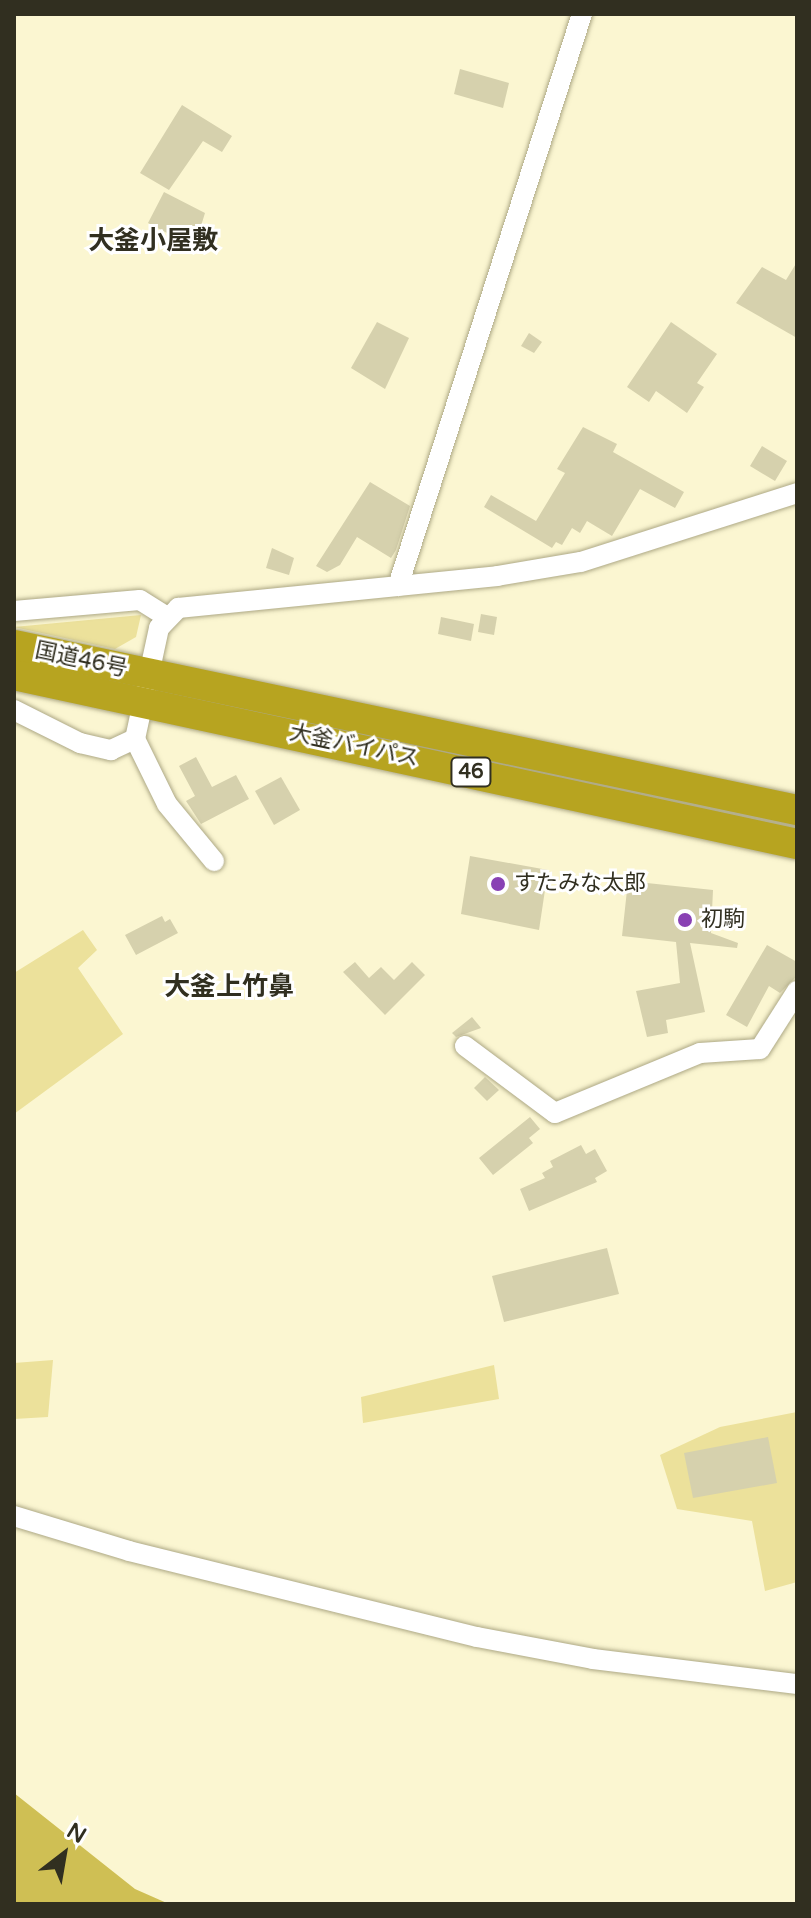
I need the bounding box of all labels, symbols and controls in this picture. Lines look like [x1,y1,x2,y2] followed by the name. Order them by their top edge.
[88,225,218,257] district label: 大釜小屋敷
[32,637,130,683] street label: 国道46号
[287,719,421,773] street label: 大釜バイパス
[449,756,493,788] road number: 46
[514,871,646,897] place label: すたみな太郎
[489,875,507,893] marker: すたみな太郎
[701,907,745,933] place label: 初駒
[676,911,694,929] marker: 初駒
[164,971,294,1003] district label: 大釜上竹鼻
[24,1814,104,1894] north arrow
[62,1818,91,1849] text: N

